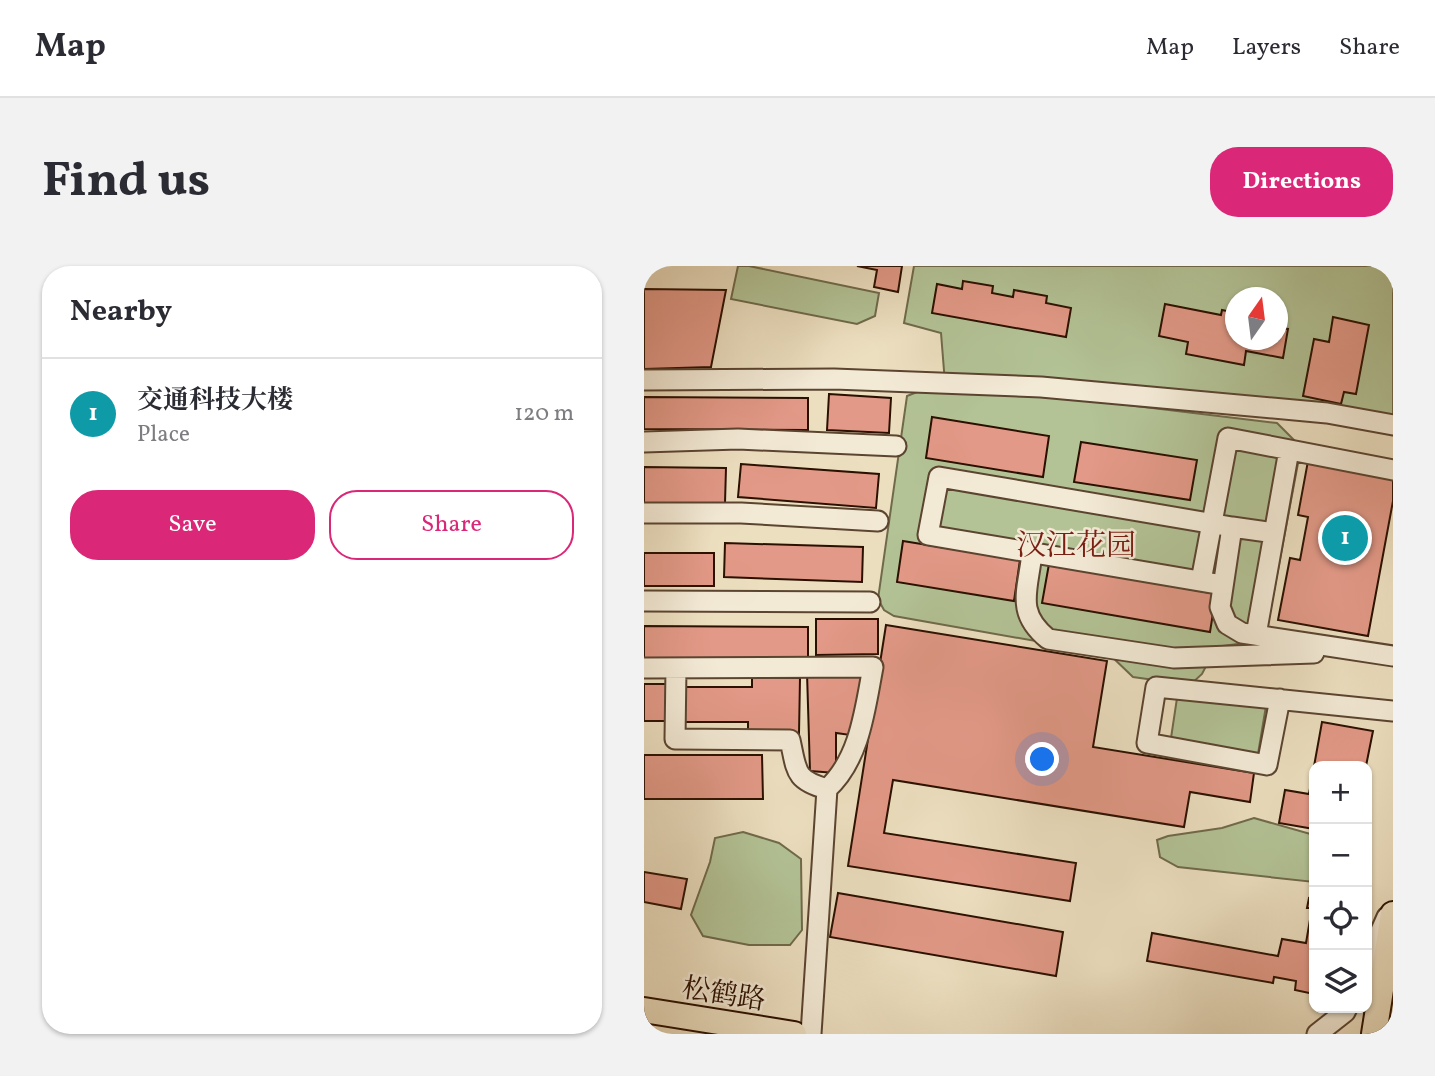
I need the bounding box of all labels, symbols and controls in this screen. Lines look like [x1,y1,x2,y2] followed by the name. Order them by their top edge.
[35,25,106,71] text: Map
[1146,31,1194,65] text: Map
[1232,31,1301,65] text: Layers
[1339,31,1400,65] text: Share
[1210,147,1393,217] button: Directions
[42,148,210,217] text: Find us
[1225,287,1288,350] north arrow
[70,291,172,333] text: Nearby
[137,383,293,419] text: 交通科技大楼
[88,398,98,430] text: 1
[514,398,574,430] text: 120 m
[137,419,190,451] text: Place
[70,490,315,560] button: Save
[329,490,574,560] button: Share
[1322,512,1368,564] pin: 1
[1016,526,1136,568] district label: 汉江花园
[1025,742,1059,776] your location
[1309,761,1372,1013] map controls
[1309,761,1372,824] button: +
[1309,824,1372,887] button: −
[1309,887,1372,950] button: locate
[1309,950,1372,1013] button: layers
[679,970,768,1021] street label: 松鹤路

